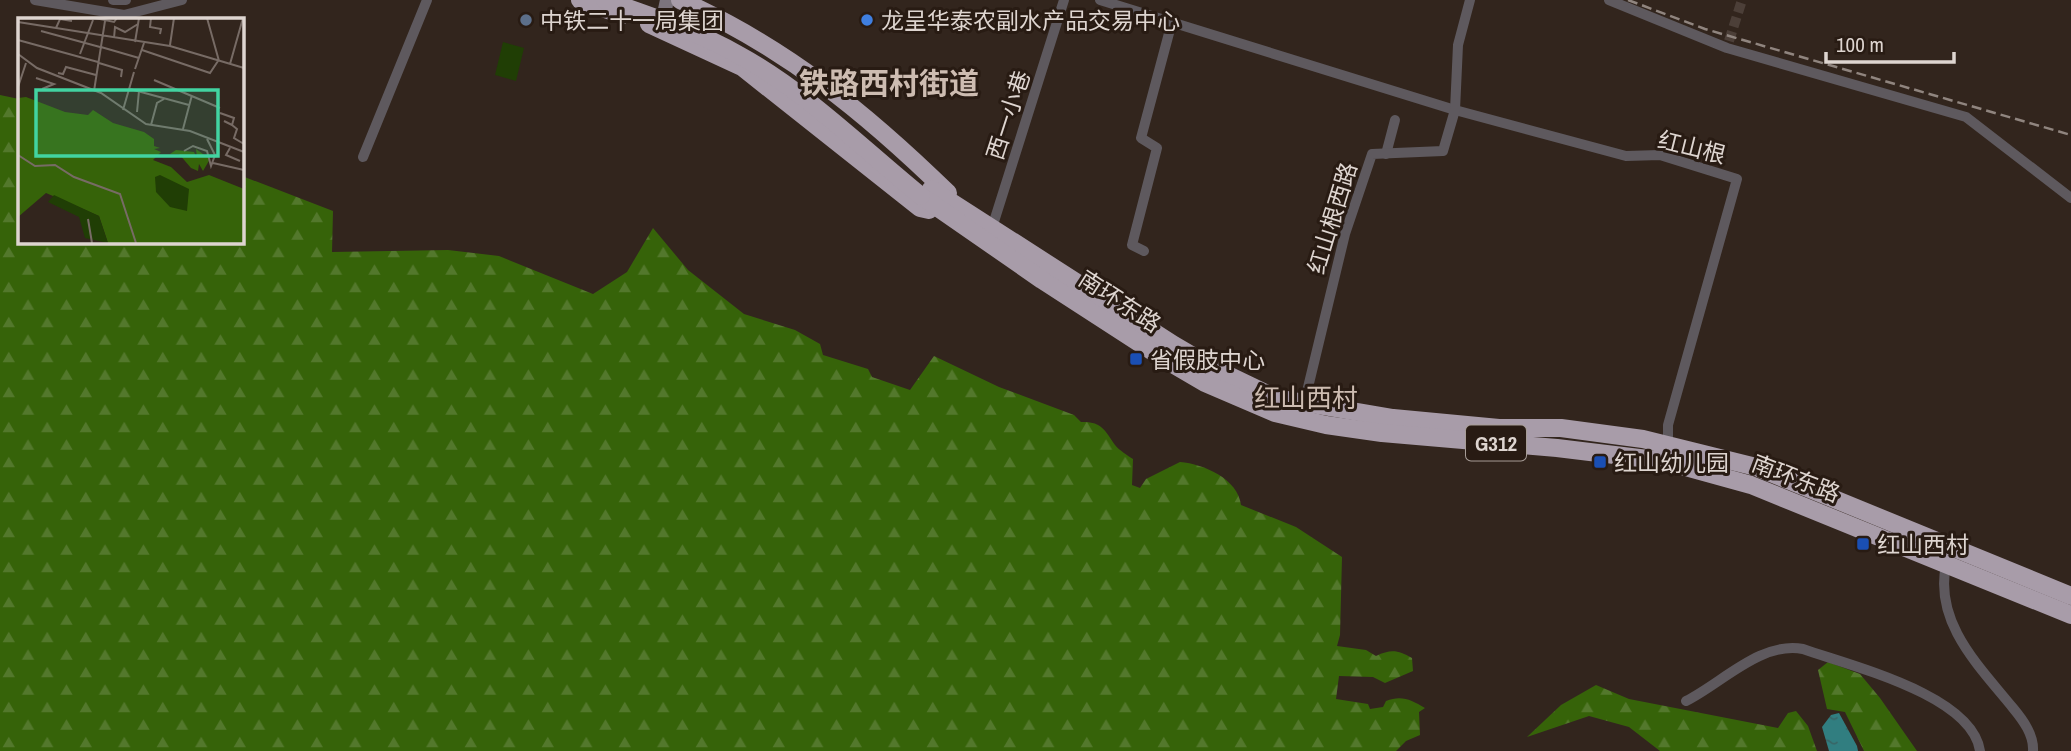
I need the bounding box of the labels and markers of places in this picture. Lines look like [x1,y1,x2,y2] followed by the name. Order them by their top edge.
[540,5,724,36] place label: 中铁二十一局集团
[881,5,1180,36] place label: 龙呈华泰农副水产品交易中心
[518,12,534,28] marker: 中铁二十一局集团
[859,12,875,28] marker: 龙呈华泰农副水产品交易中心
[1150,344,1265,375] place label: 省假肢中心
[1128,351,1144,367] marker: 省假肢中心
[1614,447,1729,478] place label: 红山幼儿园
[1592,454,1608,470] marker: 红山幼儿园
[1877,529,1969,560] place label: 红山西村
[1855,536,1871,552] marker: 红山西村

